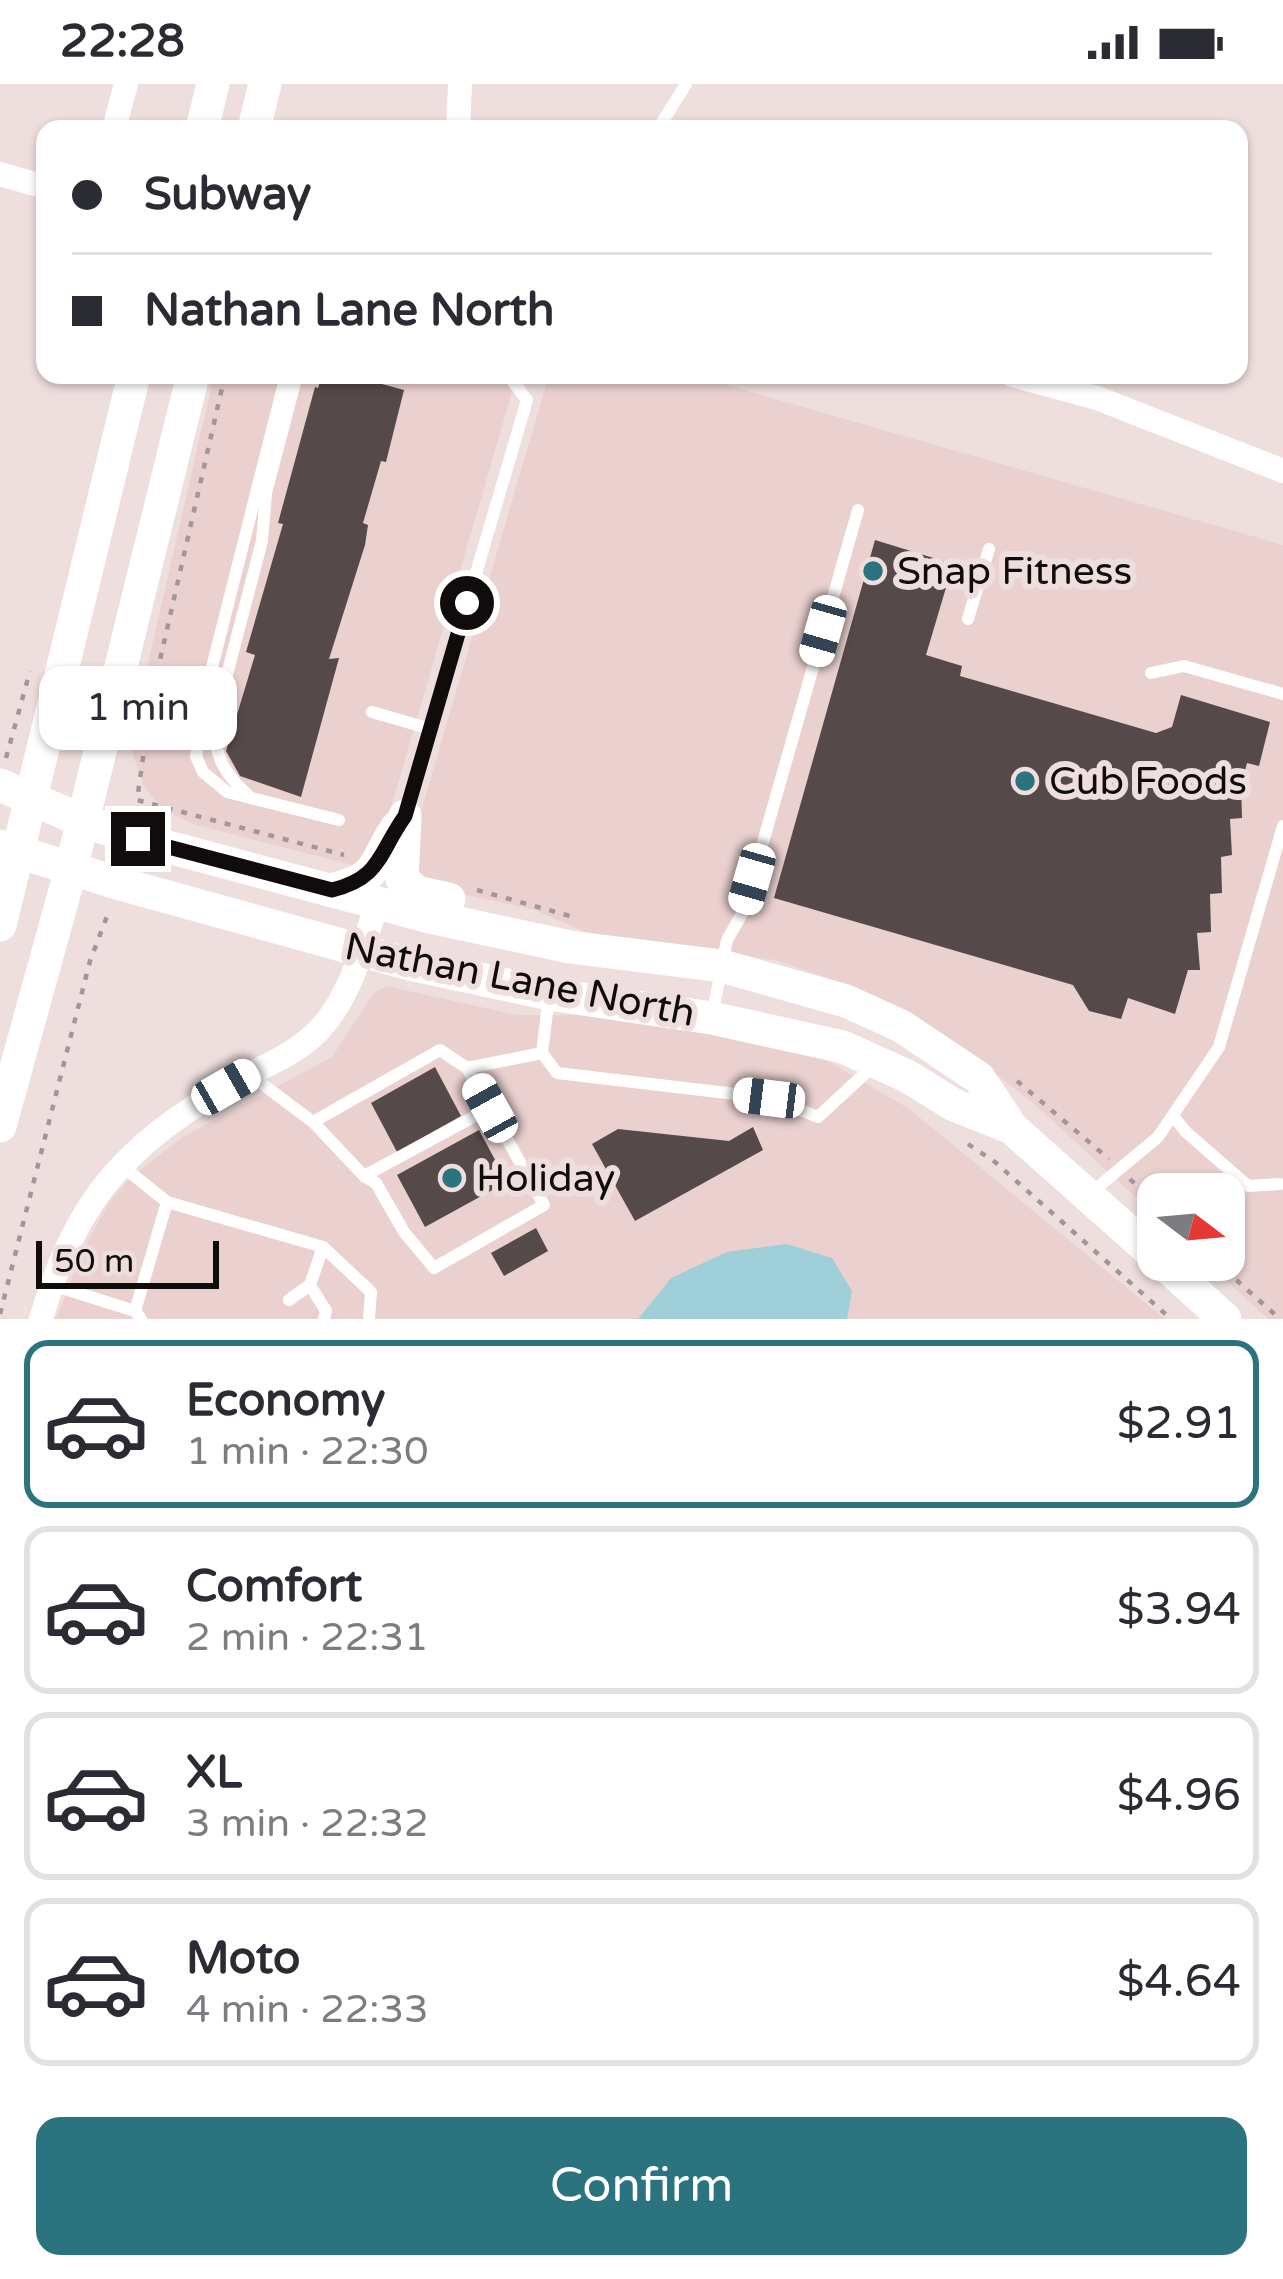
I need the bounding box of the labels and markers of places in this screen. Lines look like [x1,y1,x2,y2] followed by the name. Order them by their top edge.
[897,548,1132,595] place label: Snap Fitness
[860,558,886,584] marker: Snap Fitness
[1049,758,1247,805] place label: Cub Foods
[1012,768,1038,794] marker: Cub Foods
[476,1155,615,1202] place label: Holiday
[439,1165,465,1191] marker: Holiday

